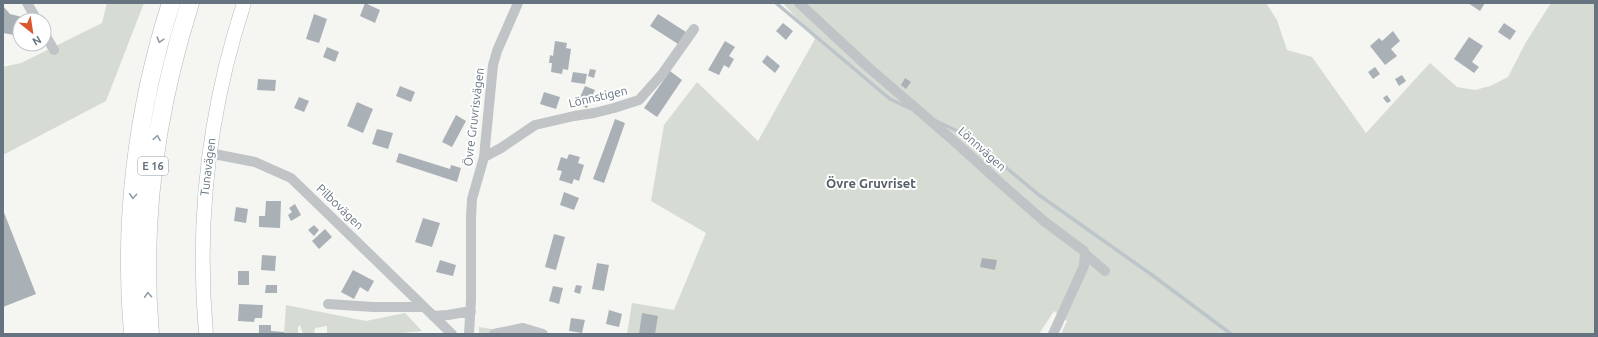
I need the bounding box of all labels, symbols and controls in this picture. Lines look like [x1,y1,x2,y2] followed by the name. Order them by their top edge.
[12,12,52,52] north arrow
[30,33,44,48] text: N
[156,37,165,44] one-way arrow
[461,67,486,167] street label: Övre Gruvrisvägen
[567,83,629,110] street label: Lönnstigen
[956,124,1009,173] street label: Lönnvägen
[152,135,161,141] one-way arrow
[197,137,218,197] street label: Tunavägen
[138,157,168,175] road number: E 16
[826,176,916,190] district label: Övre Gruvriset
[314,181,366,232] street label: Pilbovägen
[128,193,137,199] one-way arrow
[144,292,152,298] one-way arrow

